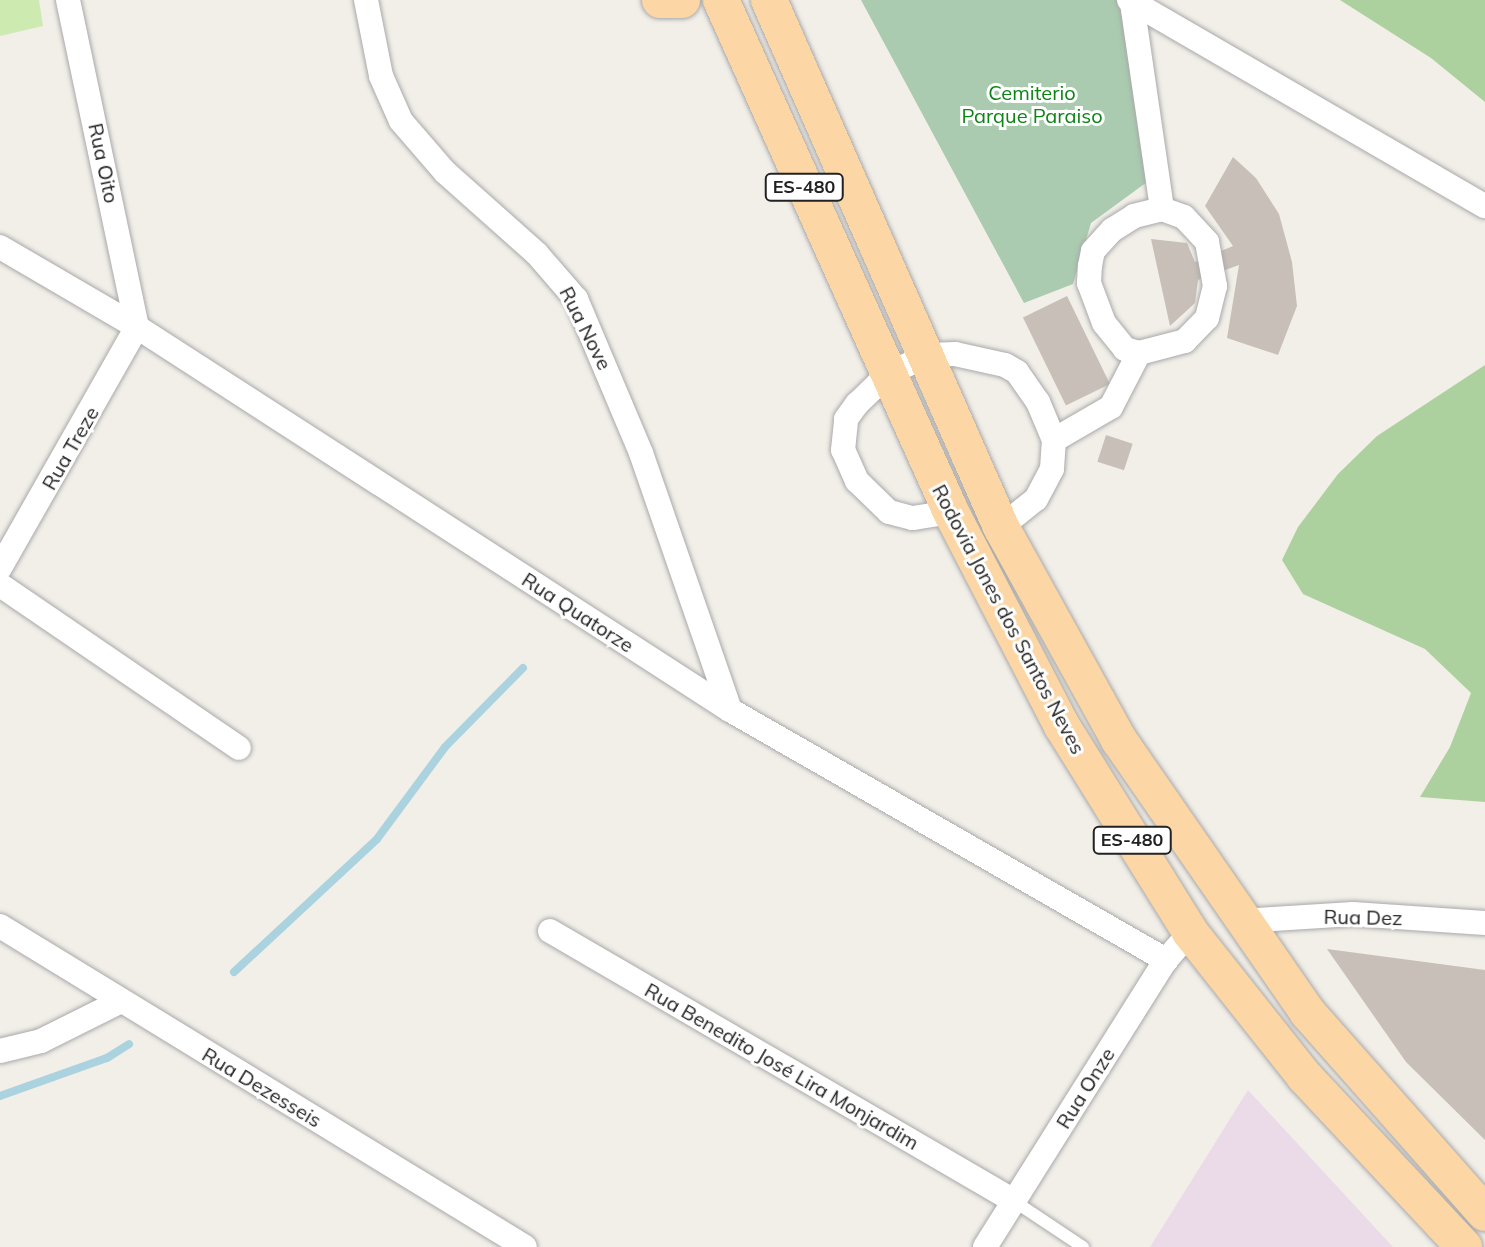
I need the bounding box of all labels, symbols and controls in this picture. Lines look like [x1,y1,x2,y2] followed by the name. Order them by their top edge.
[961,81,1103,128] park label: Cemiterio Parque Paraiso
[84,121,124,205] street label: Rua Oito
[764,173,844,201] road number: ES-480
[555,282,617,374] street label: Rua Nove
[37,402,103,494] street label: Rua Treze
[928,480,1090,758] street label: Rodovia Jones dos Santos Neves
[518,567,638,657] street label: Rua Quatorze
[1092,826,1172,854] road number: ES-480
[1323,904,1403,930] street label: Rua Dez
[641,977,923,1155] street label: Rua Benedito José Lira Monjardim
[198,1042,326,1132] street label: Rua Dezesseis
[1051,1043,1119,1133] street label: Rua Onze

